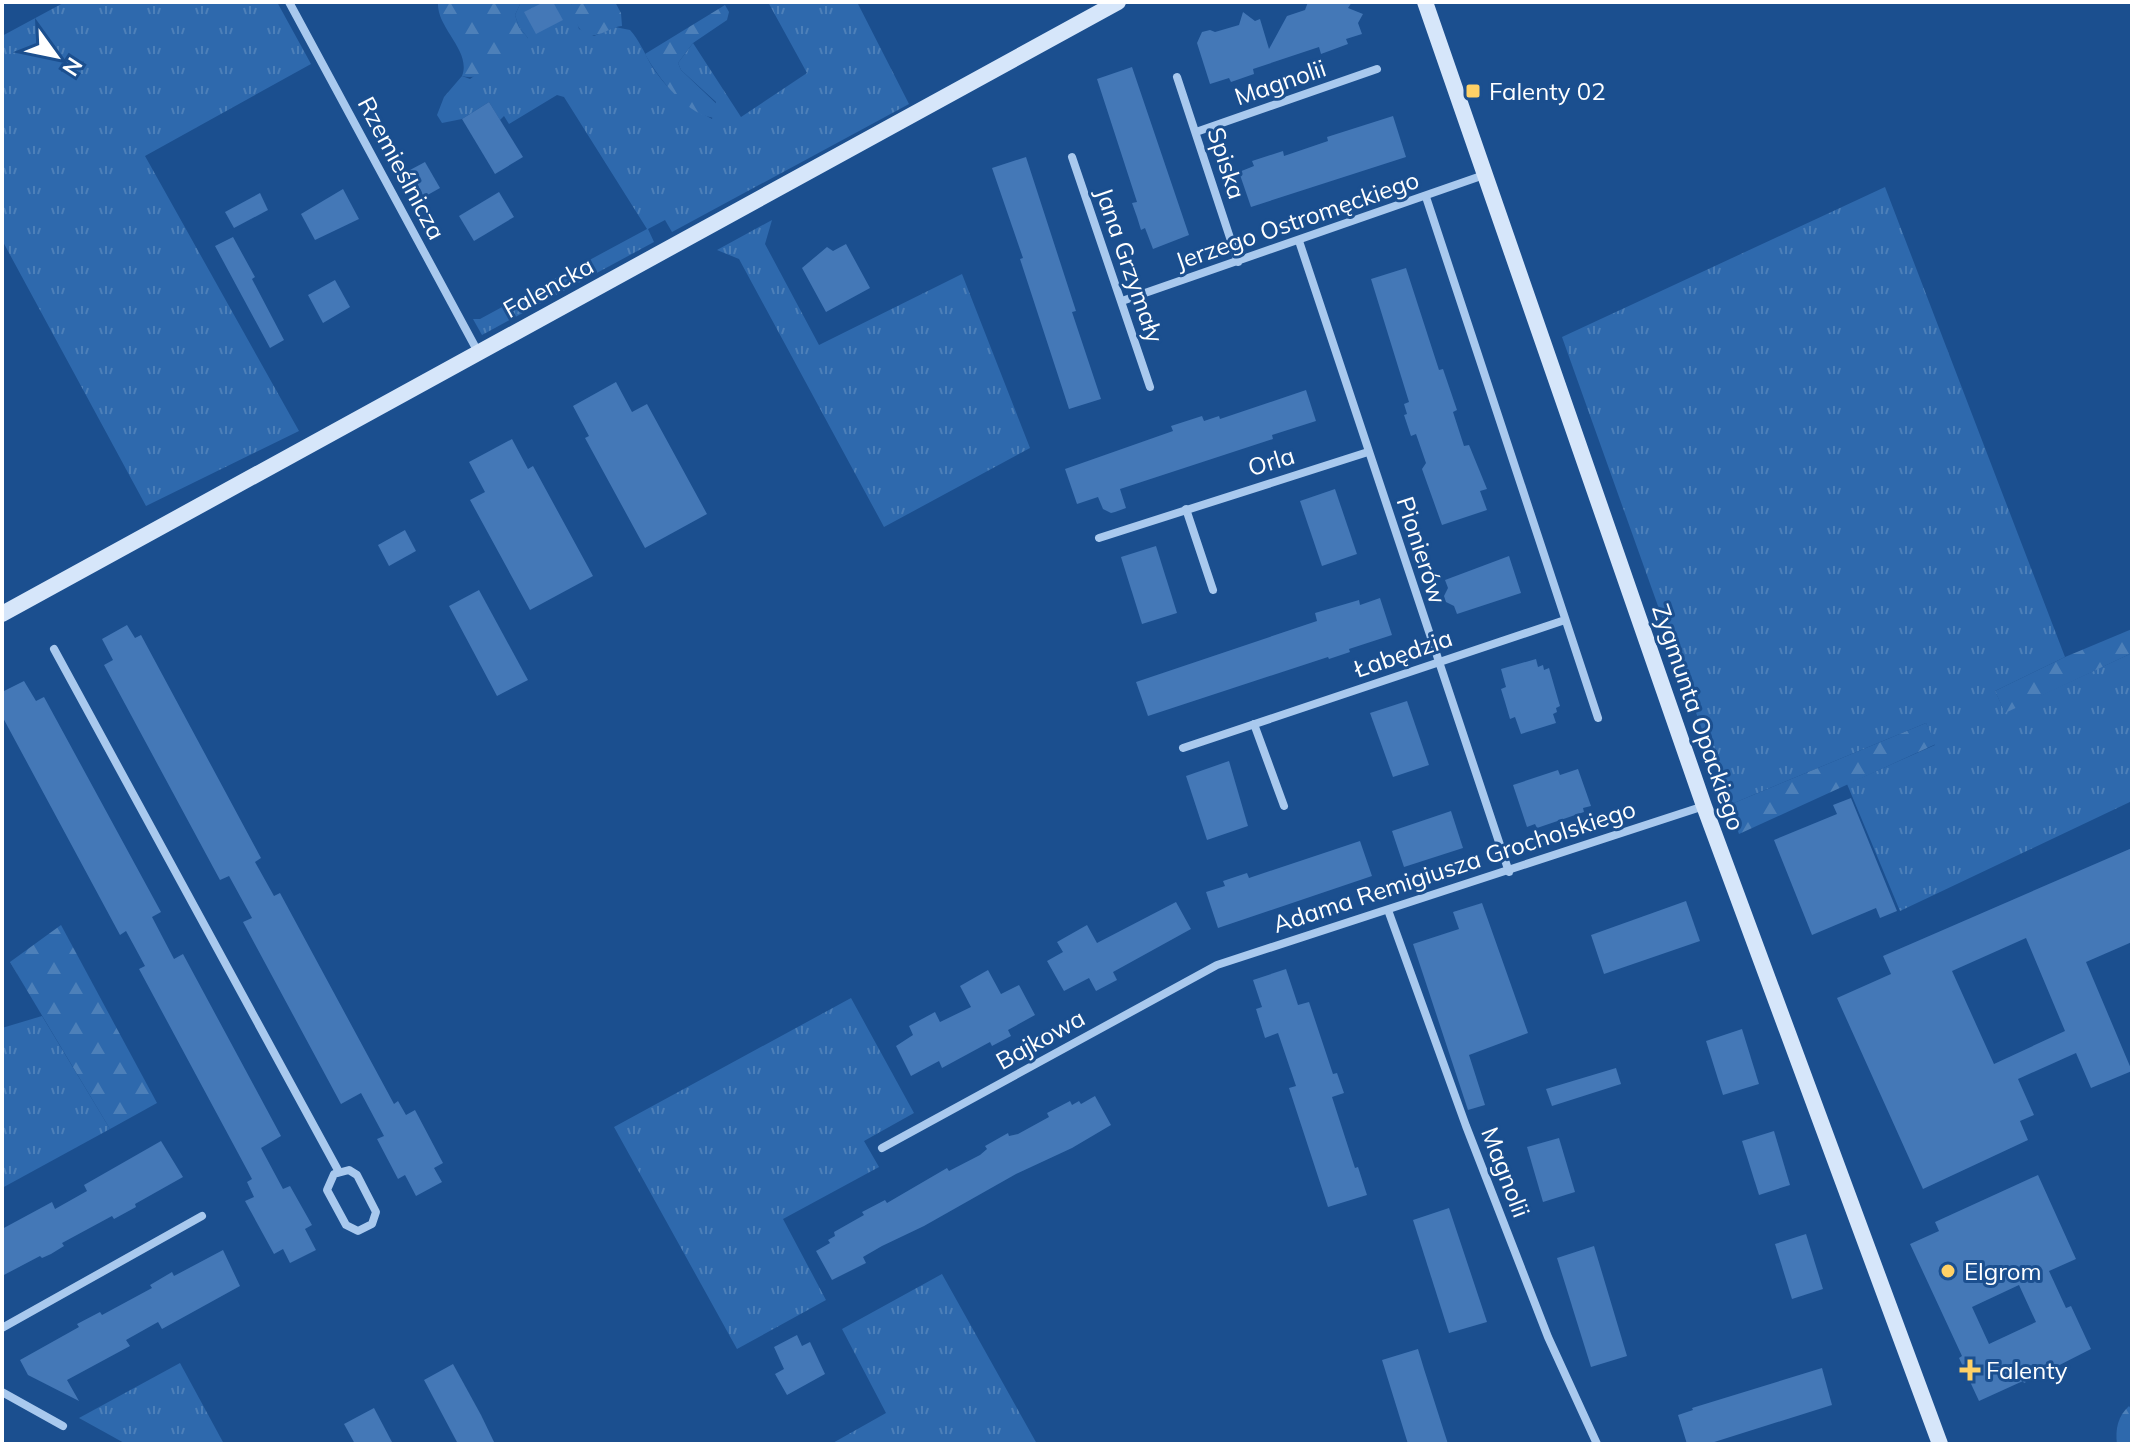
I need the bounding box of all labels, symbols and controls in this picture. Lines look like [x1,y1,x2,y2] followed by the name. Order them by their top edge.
[16,16,96,96] north arrow
[57,52,89,81] text: N
[1230,52,1330,112] street label: Magnolii
[1489,76,1606,106] place label: Falenty 02
[1464,82,1482,100] marker: Falenty 02
[352,91,452,245] street label: Rzemieślnicza
[1201,123,1253,203] street label: Spiska
[1171,164,1423,276] street label: Jerzego Ostromęckiego
[1089,183,1171,347] street label: Jana Grzymały
[498,250,598,324] street label: Falencka
[1244,440,1298,482] street label: Orla
[1391,493,1453,607] street label: Pionierów
[1646,600,1752,834] street label: Zygmunta Opackiego
[1349,622,1456,684] street label: Łabędzia
[1269,793,1639,939] street label: Adama Remigiusza Grocholskiego
[990,1002,1090,1076] street label: Bajkowa
[1475,1123,1537,1221] street label: Magnolii
[1964,1256,2042,1286] place label: Elgrom
[1939,1262,1957,1280] marker: Elgrom
[1986,1355,2068,1385] place label: Falenty
[1961,1361,1979,1379] marker: Falenty

